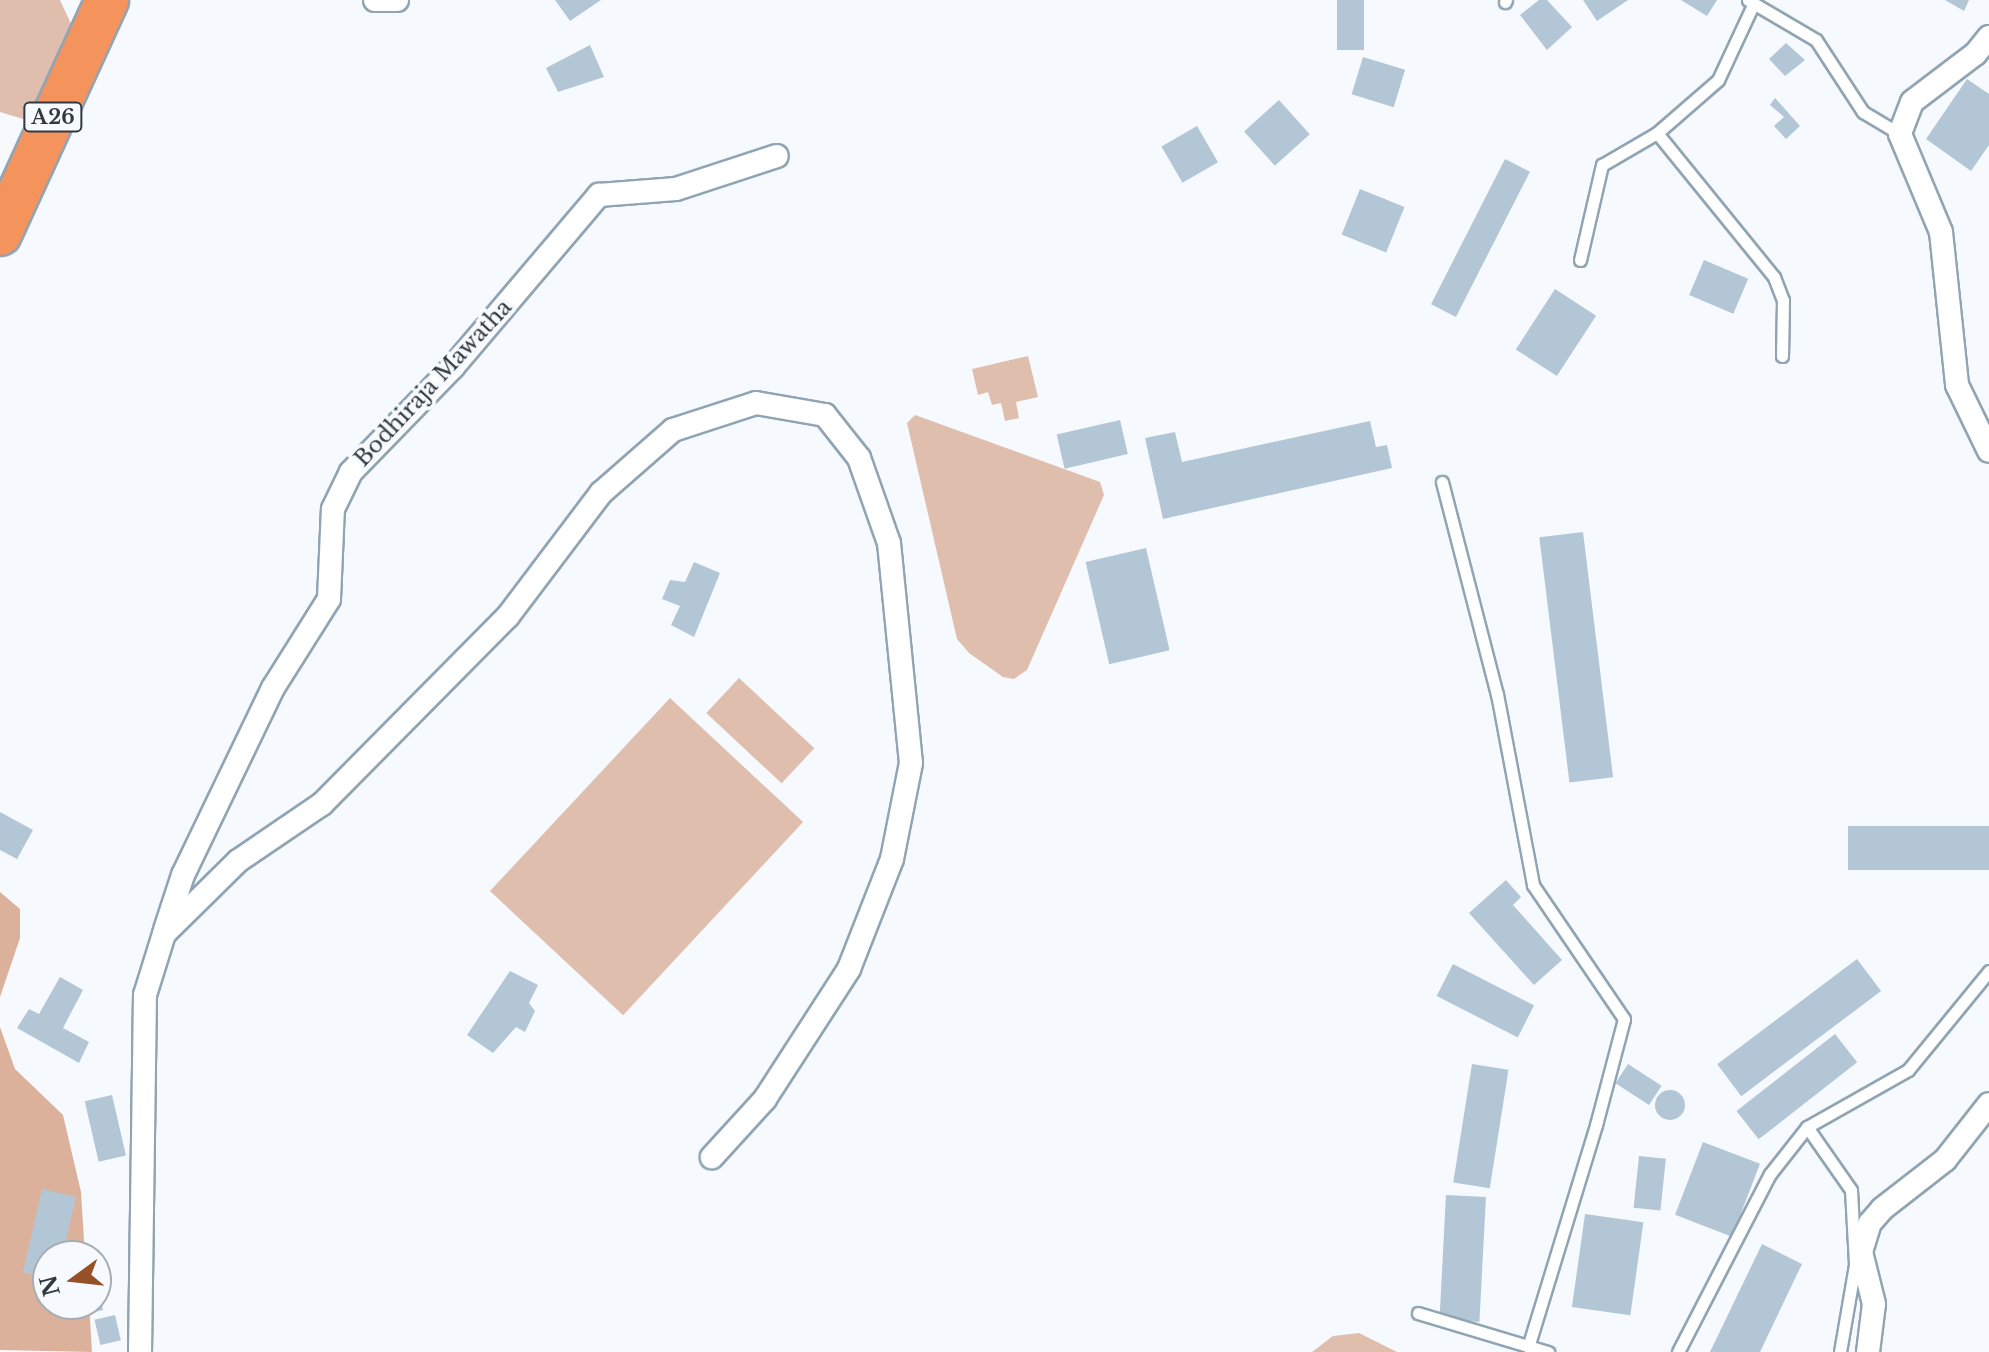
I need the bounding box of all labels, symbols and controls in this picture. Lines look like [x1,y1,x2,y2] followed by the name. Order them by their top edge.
[23,101,83,133] road number: A26
[349,294,517,472] street label: Bodhiraja Mawatha
[32,1240,112,1320] north arrow
[35,1272,66,1299] text: N

